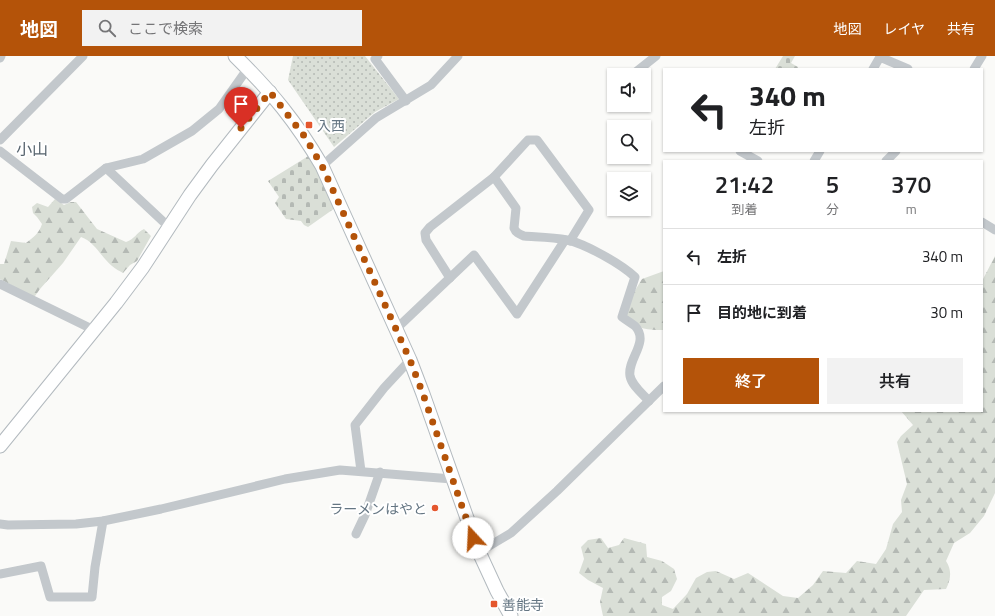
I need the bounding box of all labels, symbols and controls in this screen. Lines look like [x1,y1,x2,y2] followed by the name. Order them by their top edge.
[82,10,362,46] search box
[20,14,58,43] text: 地図
[96,17,118,39] icon: search
[128,17,203,40] text: ここで検索
[833,18,861,39] text: 地図
[883,18,925,39] text: レイヤ
[947,18,975,39] text: 共有
[607,68,651,216] map controls
[607,68,651,112] button: sound
[749,74,826,117] text: 340 m
[683,84,735,136] icon: left
[224,87,258,128] pin
[230,93,252,115] icon: arrive
[749,114,785,141] text: 左折
[317,115,345,136] place label: 入西
[304,120,314,130] marker: 入西
[607,120,651,164] button: search
[16,137,48,161] district label: 小山
[715,166,774,202] text: 21:42
[826,166,839,202] text: 5
[891,166,931,202] text: 370
[607,172,651,216] button: layers
[731,199,757,219] text: 到着
[826,199,839,219] text: 分
[906,199,917,219] text: m
[717,245,747,268] text: 左折
[922,245,963,268] text: 340 m
[683,246,705,268] icon: left
[717,301,807,324] text: 目的地に到着
[930,301,963,324] text: 30 m
[683,302,705,324] icon: arrive
[683,358,819,404] button: 終了
[827,358,963,404] button: 共有
[330,498,427,519] place label: ラーメンはやと
[430,503,440,513] marker: ラーメンはやと
[452,517,494,559] position arrow
[502,594,544,615] place label: 善能寺
[489,599,499,609] marker: 善能寺

